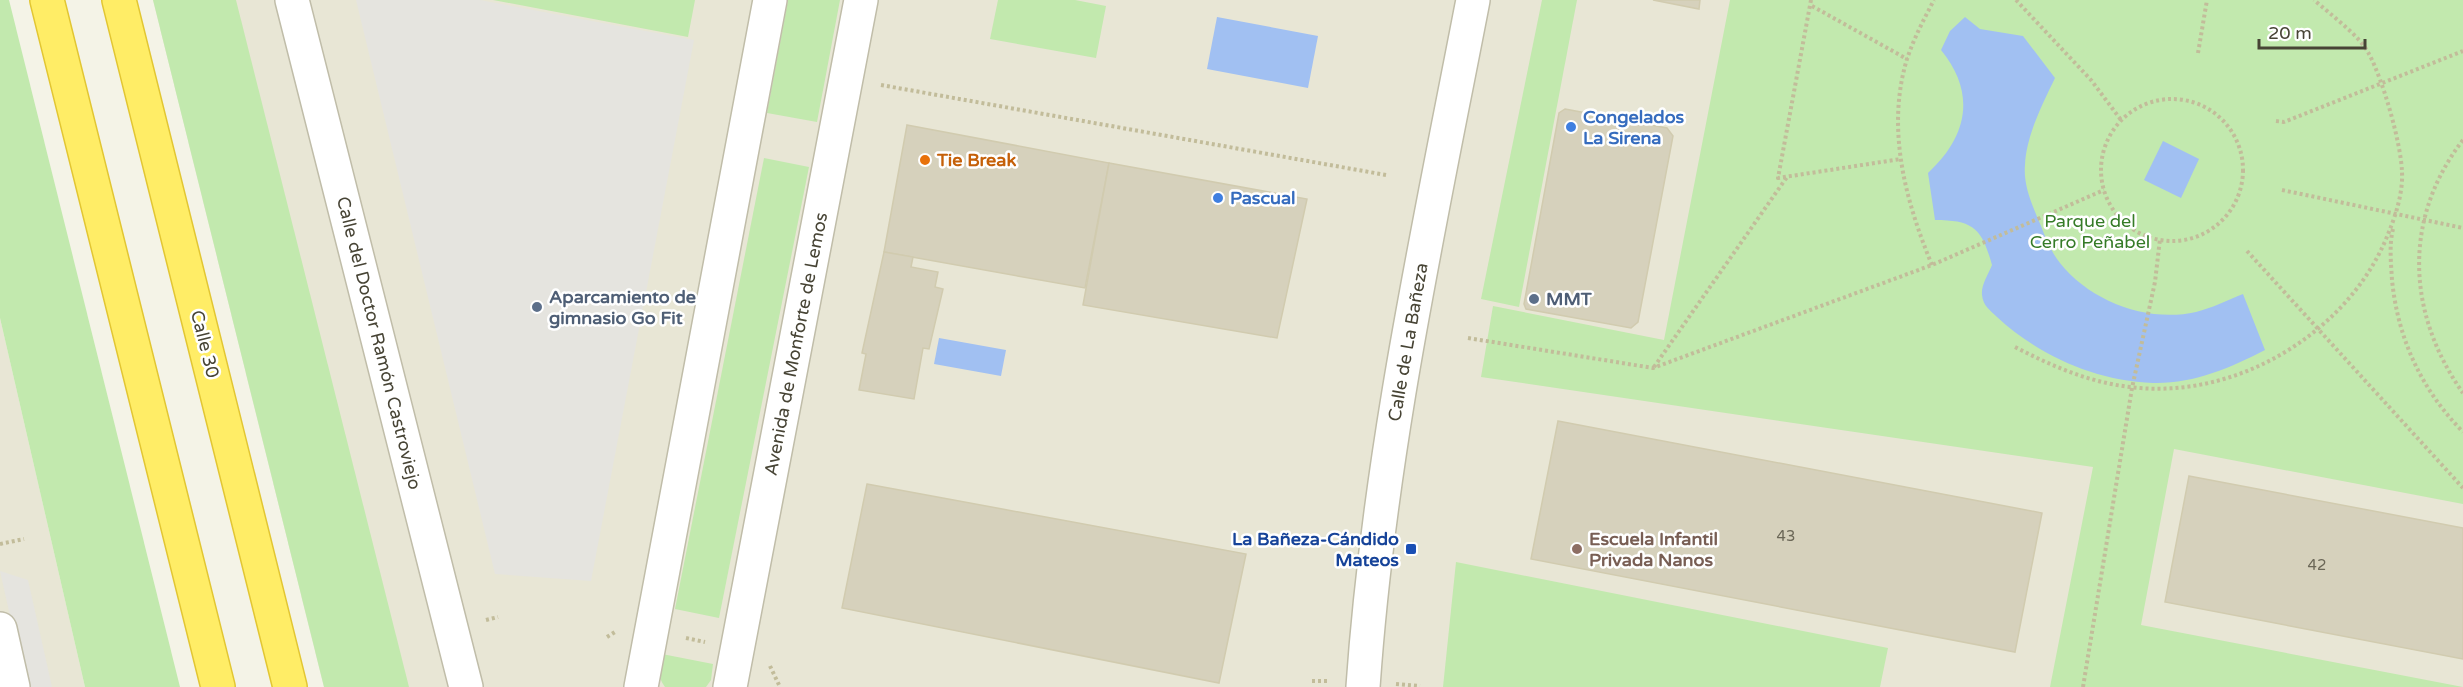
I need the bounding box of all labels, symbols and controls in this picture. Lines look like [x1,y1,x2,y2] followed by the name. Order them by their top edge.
[2259,12,2366,50] scale bar
[2268,22,2312,44] text: 20 m
[1583,106,1685,149] place label: Congelados La Sirena
[1564,120,1578,134] marker: Congelados La Sirena
[936,149,1016,171] place label: Tie Break
[918,153,932,167] marker: Tie Break
[1230,187,1296,209] place label: Pascual
[1211,191,1225,205] marker: Pascual
[332,194,426,492] street label: Calle del Doctor Ramón Castroviejo
[2030,210,2150,253] park label: Parque del Cerro Peñabel
[760,211,832,477] street label: Avenida de Monforte de Lemos
[1383,261,1433,423] street label: Calle de La Bañeza
[549,286,696,329] place label: Aparcamiento de gimnasio Go Fit
[1546,288,1593,310] place label: MMT
[1527,292,1541,306] marker: MMT
[530,300,544,314] marker: Aparcamiento de gimnasio Go Fit
[186,308,224,380] street label: Calle 30
[1777,527,1795,545] house number: 43
[1232,528,1399,571] place label: La Bañeza-Cándido Mateos
[1589,528,1718,571] place label: Escuela Infantil Privada Nanos
[1404,542,1418,556] marker: La Bañeza-Cándido Mateos
[1570,542,1584,556] marker: Escuela Infantil Privada Nanos
[2308,556,2326,574] house number: 42

